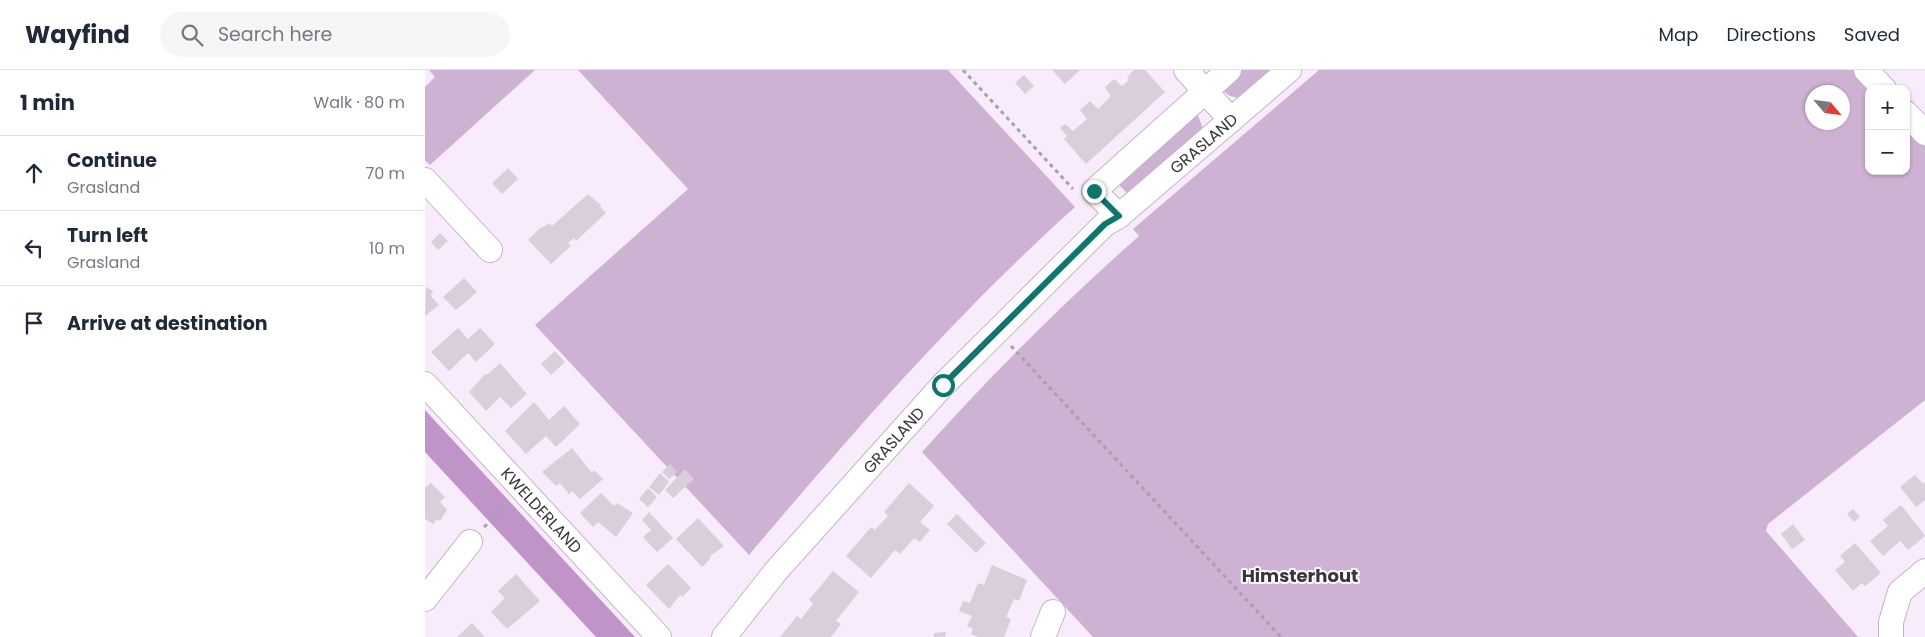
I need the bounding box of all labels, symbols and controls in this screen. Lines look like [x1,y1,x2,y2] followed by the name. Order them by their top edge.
[160,12,510,57] search box
[25,18,130,51] text: Wayfind
[178,21,206,49] icon: search
[218,21,332,48] text: Search here
[1659,22,1698,47] text: Map
[1726,22,1816,47] text: Directions
[1844,22,1900,47] text: Saved
[1805,85,1850,130] north arrow
[1865,85,1910,175] map controls
[1865,85,1910,130] button: +
[20,88,75,117] text: 1 min
[314,91,405,114] text: Walk · 80 m
[1165,108,1242,179] street label: GRASLAND
[1865,130,1910,175] button: −
[67,147,157,174] text: Continue
[20,159,48,187] icon: ahead
[365,162,405,185] text: 70 m
[67,176,140,199] text: Grasland
[1083,180,1106,203] route end
[67,222,148,249] text: Turn left
[20,234,48,262] icon: left
[369,237,405,260] text: 10 m
[67,251,140,274] text: Grasland
[20,309,48,337] icon: arrive
[67,310,268,337] text: Arrive at destination
[932,374,955,397] route start
[857,402,930,478] street label: GRASLAND
[496,462,588,558] street label: KWELDERLAND
[1242,563,1358,588] district label: Himsterhout

